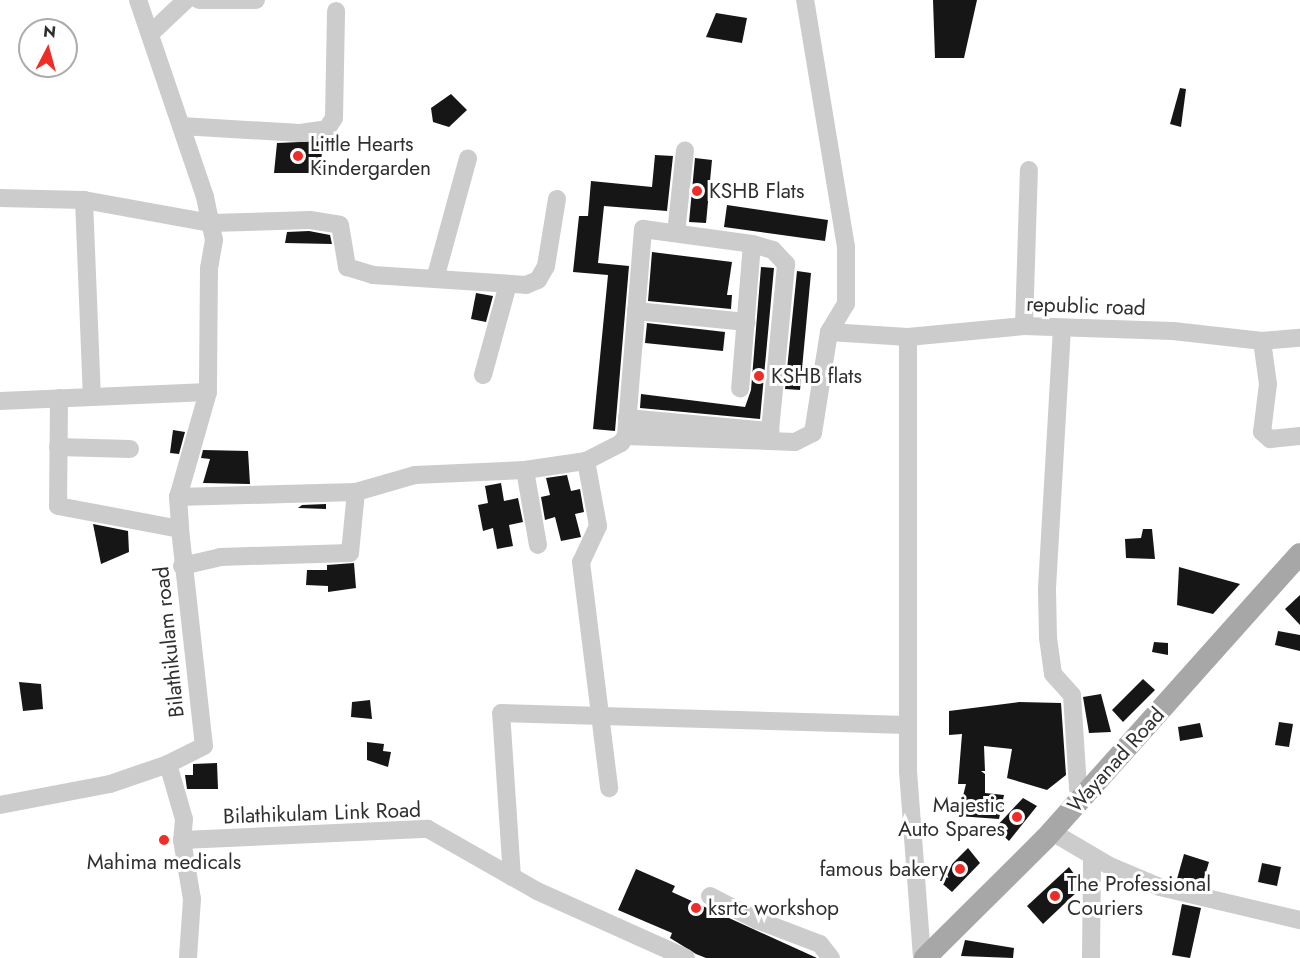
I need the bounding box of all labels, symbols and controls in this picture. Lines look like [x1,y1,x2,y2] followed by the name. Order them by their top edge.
[18,18,78,78] north arrow
[42,19,57,44] text: N
[310,131,431,181] place label: Little Hearts Kindergarden
[291,149,305,163] marker: Little Hearts Kindergarden
[709,178,804,204] place label: KSHB Flats
[690,184,704,198] marker: KSHB Flats
[1026,291,1146,321] street label: republic road
[771,363,862,389] place label: KSHB flats
[752,369,766,383] marker: KSHB flats
[149,565,189,719] street label: Bilathikulam road
[1062,702,1170,818] street label: Wayanad Road
[898,792,1005,842] place label: Majestic Auto Spares
[223,797,421,829] street label: Bilathikulam Link Road
[1010,810,1024,824] marker: Majestic Auto Spares
[157,833,171,847] marker: Mahima medicals
[87,849,241,875] place label: Mahima medicals
[819,856,948,882] place label: famous bakery
[953,862,967,876] marker: famous bakery
[1067,871,1211,921] place label: The Professional Couriers
[1048,889,1062,903] marker: The Professional Couriers
[708,895,839,921] place label: ksrtc workshop
[689,901,703,915] marker: ksrtc workshop

